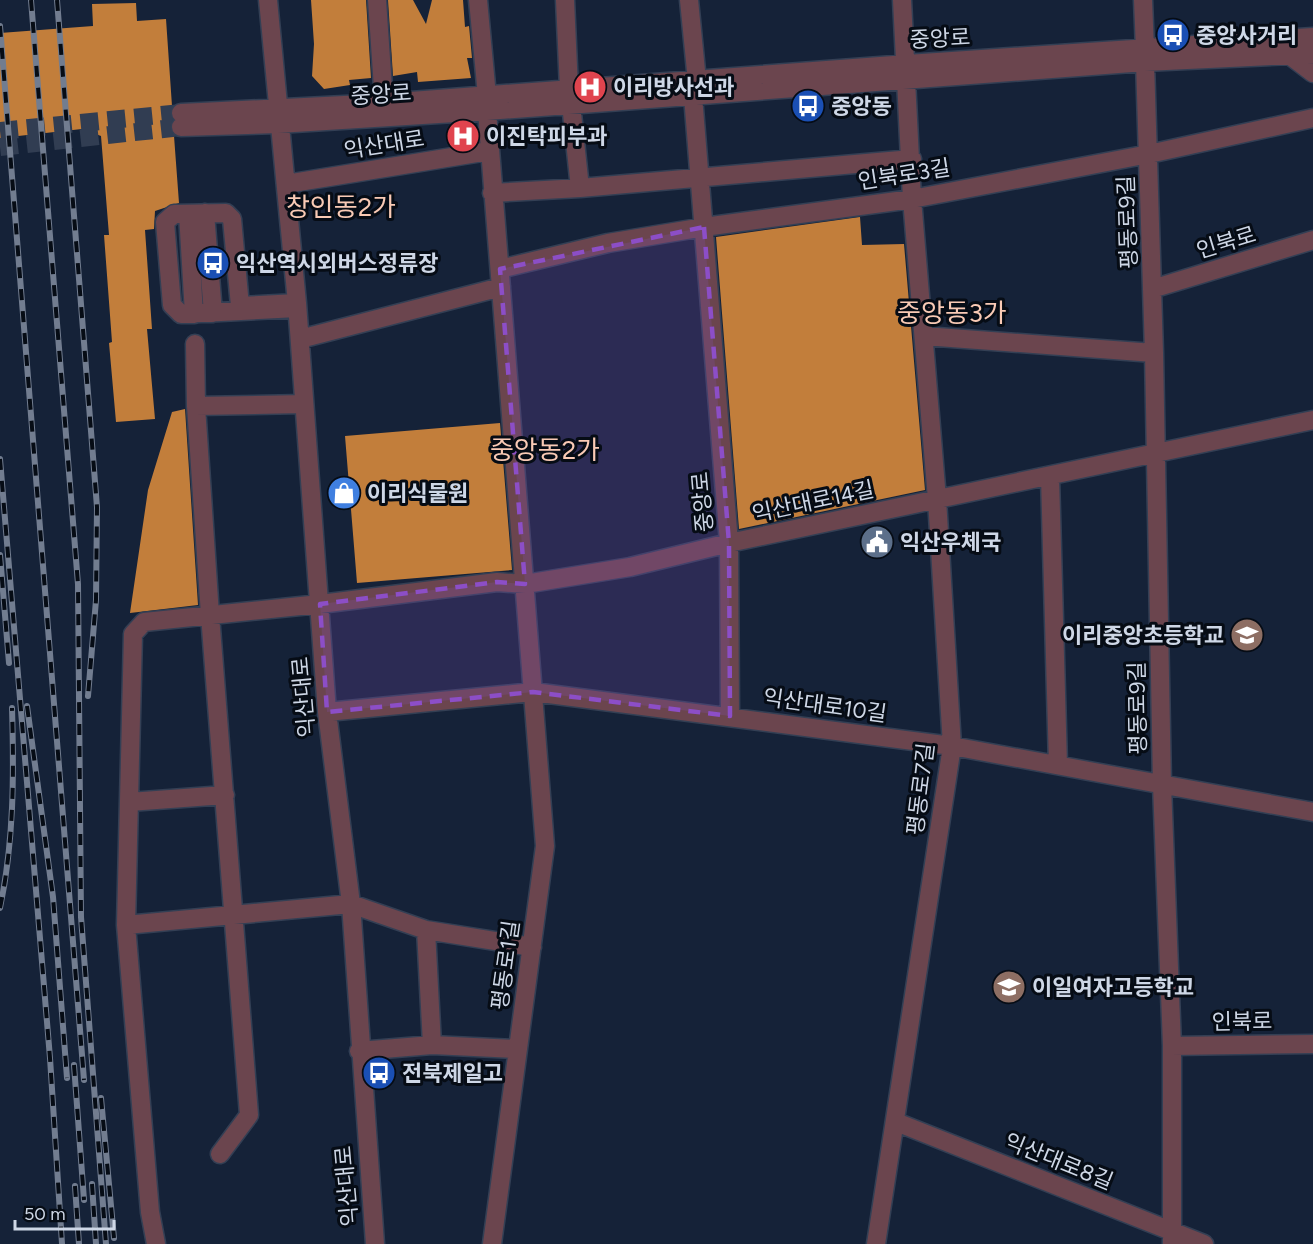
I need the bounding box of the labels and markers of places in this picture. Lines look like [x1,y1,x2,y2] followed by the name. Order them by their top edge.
[1155,17,1191,53] bus stop icon: 중앙사거리
[1196,22,1297,49] place label: 중앙사거리
[572,69,608,105] hospital icon: 이리방사선과
[613,74,734,101] place label: 이리방사선과
[790,88,826,124] bus stop icon: 중앙동
[831,93,892,120] place label: 중앙동
[445,118,481,154] hospital icon: 이진탁피부과
[486,123,607,150] place label: 이진탁피부과
[195,245,231,281] bus stop icon: 익산역시외버스정류장
[236,250,438,277] place label: 익산역시외버스정류장
[326,475,362,511] shop icon: 이리식물원
[367,480,468,507] place label: 이리식물원
[859,524,895,560] public building icon: 익산우체국
[900,529,1001,556] place label: 익산우체국
[1229,617,1265,653] school or university icon: 이리중앙초등학교
[1062,622,1224,649] place label: 이리중앙초등학교
[991,969,1027,1005] school or university icon: 이일여자고등학교
[1032,974,1194,1001] place label: 이일여자고등학교
[361,1055,397,1091] bus stop icon: 전북제일고
[402,1060,503,1087] place label: 전북제일고

